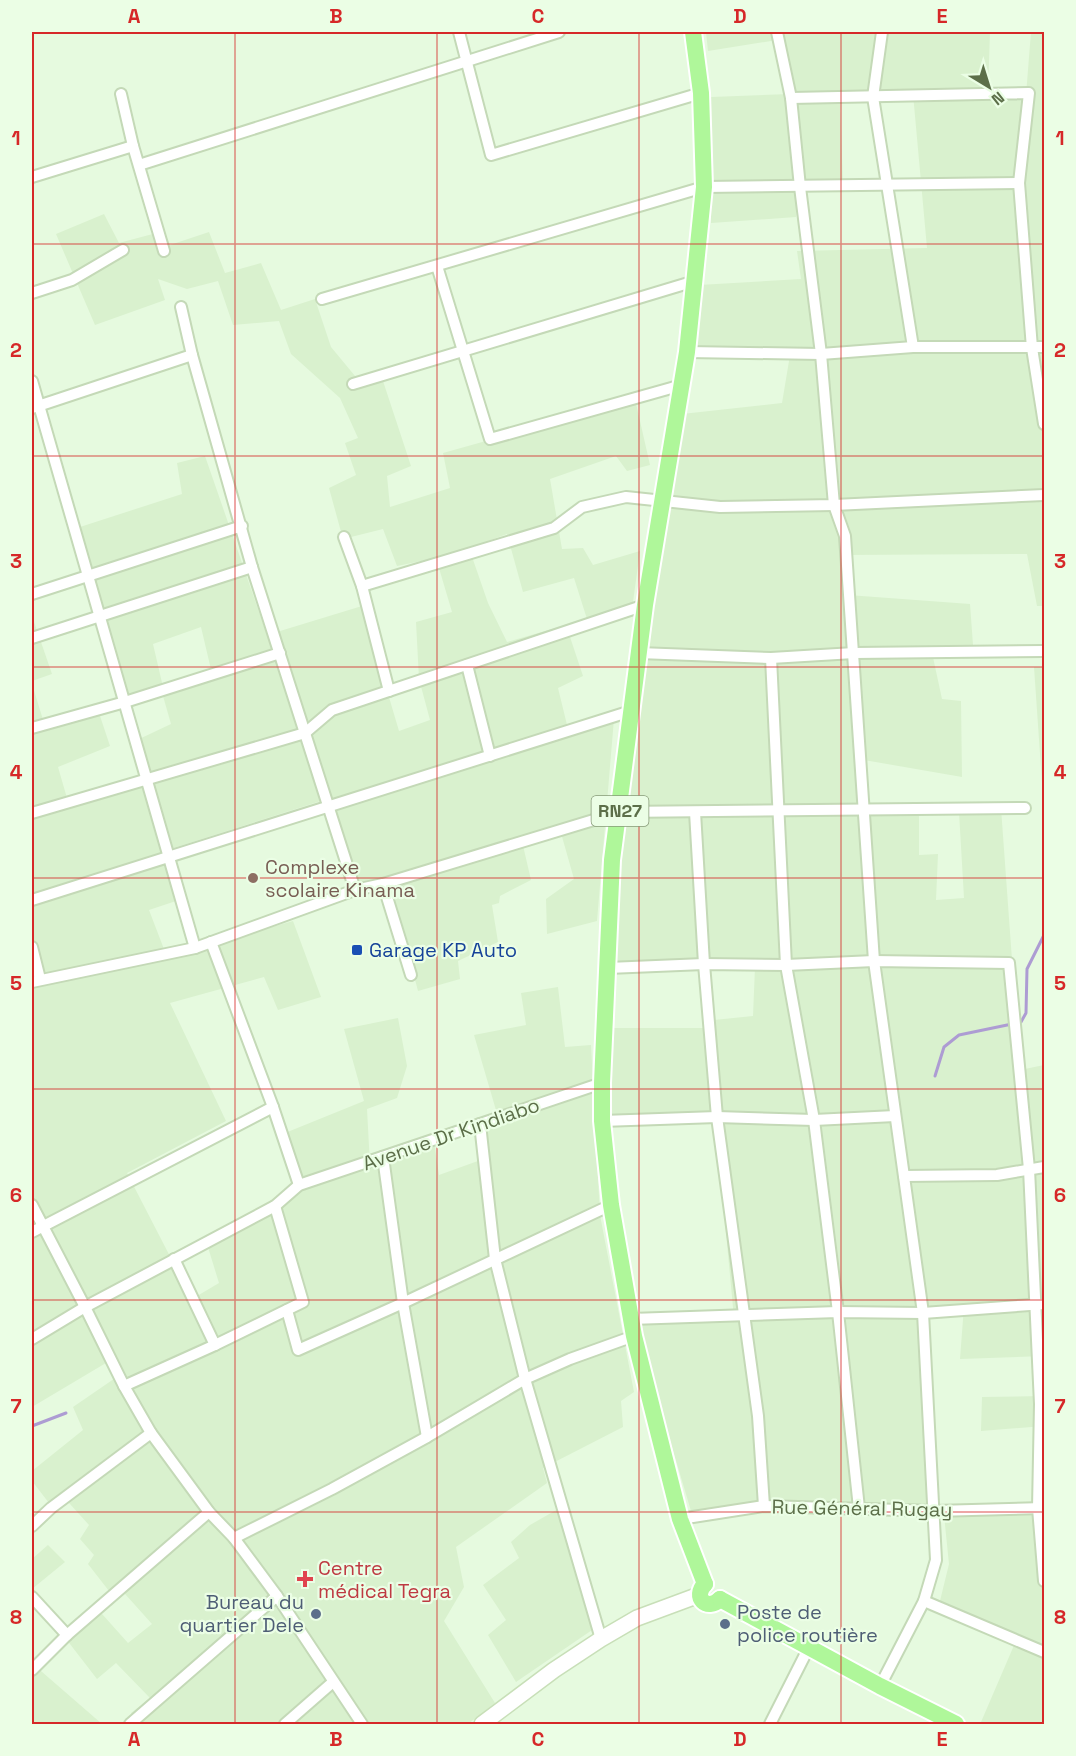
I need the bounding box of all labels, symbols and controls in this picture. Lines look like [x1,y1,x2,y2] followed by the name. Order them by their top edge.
[128,3,141,29] text: A
[329,3,343,29] text: B
[532,3,545,29] text: C
[733,3,747,29] text: D
[936,3,948,29] text: E
[959,57,1019,117] north arrow
[987,87,1009,110] text: N
[11,125,21,151] text: 1
[1055,125,1065,151] text: 1
[10,337,22,363] text: 2
[1054,337,1066,363] text: 2
[10,548,22,574] text: 3
[1054,548,1066,574] text: 3
[10,759,23,785] text: 4
[1054,759,1067,785] text: 4
[592,796,648,826] road number: RN27
[265,854,415,903] place label: Complexe scolaire Kinama
[246,871,260,885] marker: Complexe scolaire Kinama
[369,937,517,963] place label: Garage KP Auto
[350,943,364,957] marker: Garage KP Auto
[10,970,22,996] text: 5
[1054,970,1066,996] text: 5
[359,1091,543,1177] street label: Avenue Dr Kindiabo
[10,1182,22,1208] text: 6
[1054,1182,1066,1208] text: 6
[10,1393,22,1419] text: 7
[1054,1393,1066,1419] text: 7
[771,1493,953,1523] street label: Rue Général Rugay
[318,1555,451,1604] place label: Centre médical Tegra
[296,1570,314,1588] marker: Centre médical Tegra
[179,1589,304,1638] place label: Bureau du quartier Dele
[737,1599,878,1648] place label: Poste de police routière
[10,1604,22,1630] text: 8
[1054,1604,1066,1630] text: 8
[309,1607,323,1621] marker: Bureau du quartier Dele
[718,1617,732,1631] marker: Poste de police routière
[128,1726,141,1752] text: A
[329,1726,343,1752] text: B
[532,1726,545,1752] text: C
[733,1726,747,1752] text: D
[936,1726,948,1752] text: E

